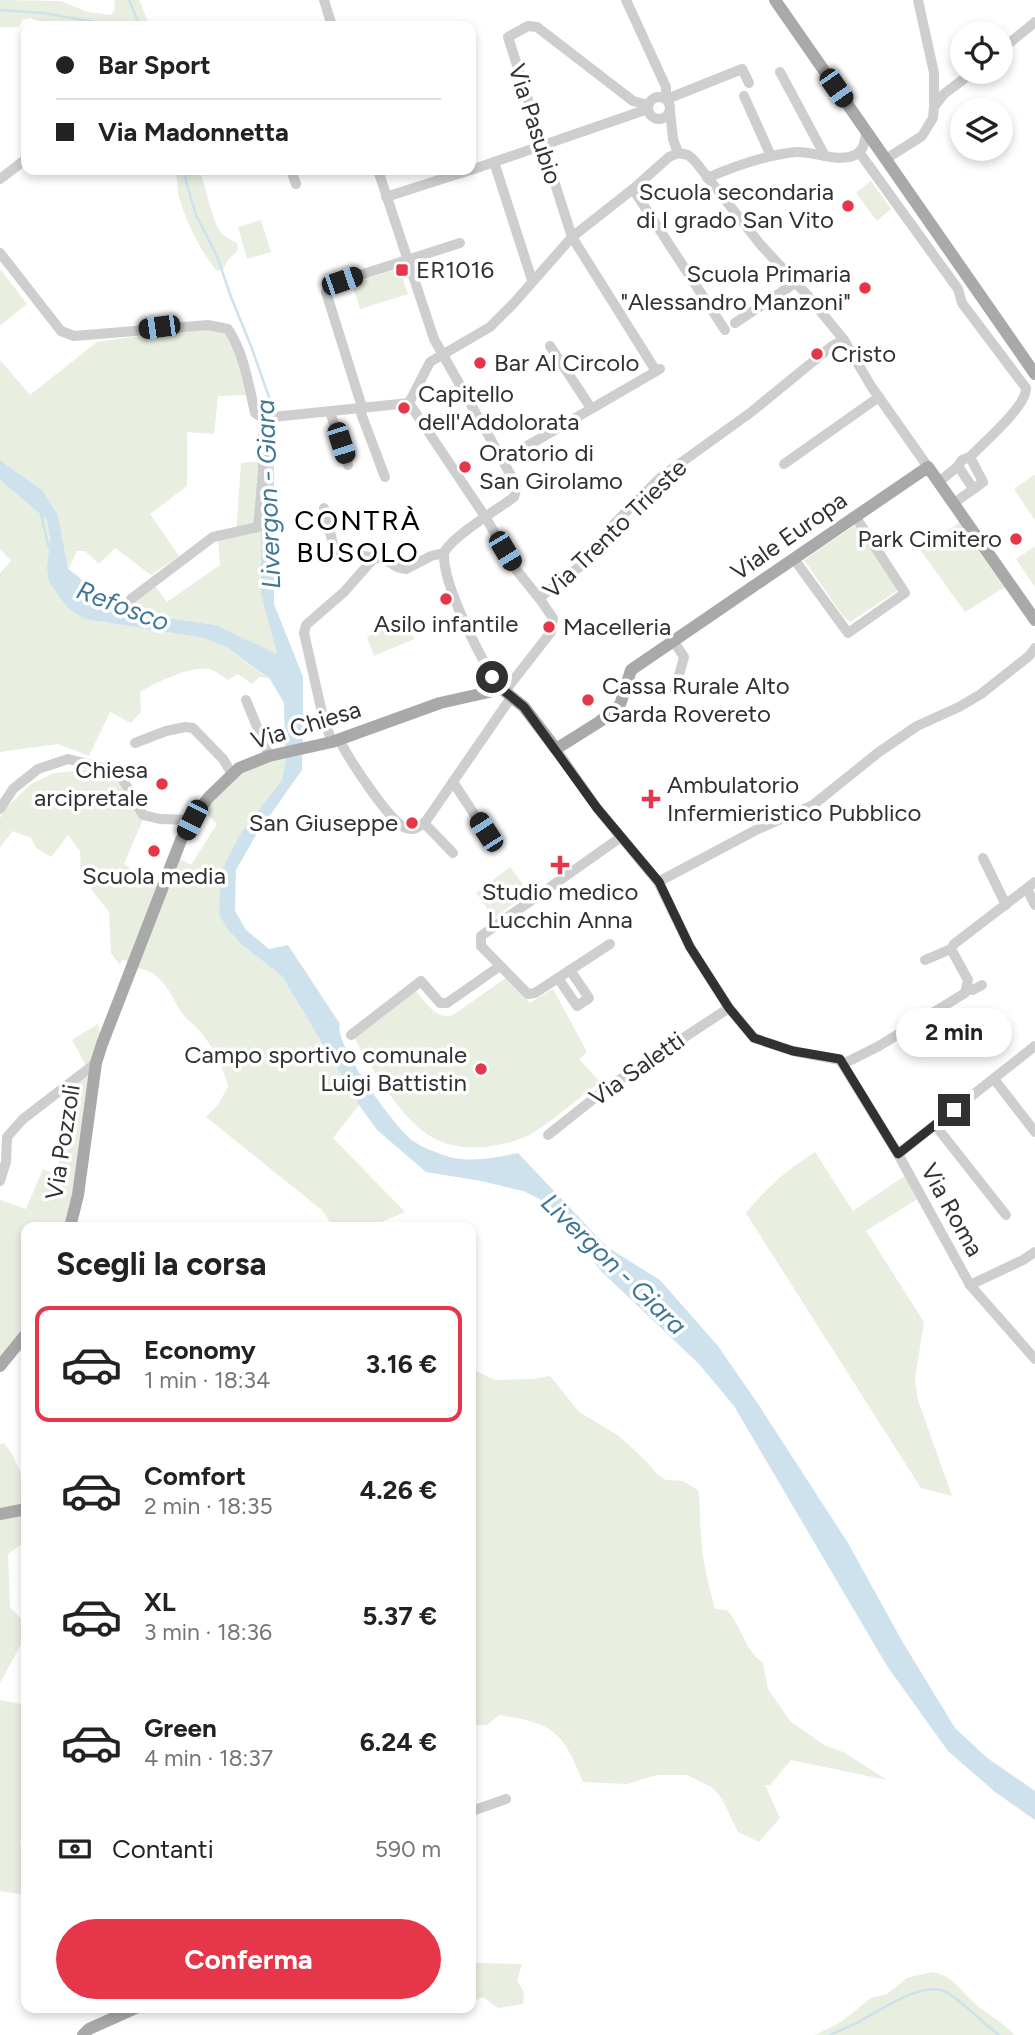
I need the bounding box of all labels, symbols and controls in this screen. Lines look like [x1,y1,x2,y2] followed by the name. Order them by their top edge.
[950,21,1013,161] map controls
[950,21,1013,84] button: locate
[98,49,211,81] text: Bar Sport
[502,60,568,187] street label: Via Pasubio
[816,65,857,111] car
[950,98,1013,161] button: layers
[98,116,289,148] text: Via Madonnetta
[636,177,834,234] place label: Scuola secondaria di I grado San Vito
[840,198,856,214] marker: Scuola secondaria di I grado San Vito
[416,255,494,284] place label: ER1016
[620,259,851,316] place label: Scuola Primaria "Alessandro Manzoni"
[394,262,410,278] marker: ER1016
[319,264,366,298] car
[857,280,873,296] marker: Scuola Primaria "Alessandro Manzoni"
[137,314,182,340] car
[831,339,896,368] place label: Cristo
[809,346,825,362] marker: Cristo
[494,348,640,377] place label: Bar Al Circolo
[472,355,488,371] marker: Bar Al Circolo
[418,379,579,436] place label: Capitello dell'Addolorata
[249,399,287,589] water label: Livergon - Giara
[396,400,412,416] marker: Capitello dell'Addolorata
[325,420,358,466] car
[479,438,623,495] place label: Oratorio di San Girolamo
[537,453,692,604] street label: Via Trento Trieste
[457,459,473,475] marker: Oratorio di San Girolamo
[725,485,852,586] street label: Viale Europa
[294,503,422,569] district label: CONTRÀ BUSOLO
[857,524,1002,553] place label: Park Cimitero
[486,528,525,574] car
[1008,531,1024,547] marker: Park Cimitero
[72,574,174,638] water label: Refosco
[438,591,454,607] marker: Asilo infantile
[374,609,518,638] place label: Asilo infantile
[563,612,671,641] place label: Macelleria
[541,619,557,635] marker: Macelleria
[476,661,508,693] route start
[602,671,790,728] place label: Cassa Rurale Alto Garda Rovereto
[580,692,596,708] marker: Cassa Rurale Alto Garda Rovereto
[248,694,364,755] street label: Via Chiesa
[34,755,148,812] place label: Chiesa arcipretale
[667,770,921,827] place label: Ambulatorio Infermieristico Pubblico
[154,776,170,792] marker: Chiesa arcipretale
[641,789,661,809] marker: Ambulatorio Infermieristico Pubblico
[174,797,211,843] car
[249,808,398,837] place label: San Giuseppe
[466,809,507,855] car
[404,815,420,831] marker: San Giuseppe
[146,843,162,859] marker: Scuola media
[550,855,570,875] marker: Studio medico Lucchin Anna
[82,861,226,890] place label: Scuola media
[482,877,638,934] place label: Studio medico Lucchin Anna
[896,1009,1012,1058] callout: 2 min
[925,1018,983,1046] text: 2 min
[584,1025,690,1112] street label: Via Saletti
[184,1040,467,1097] place label: Campo sportivo comunale Luigi Battistin
[473,1061,489,1077] marker: Campo sportivo comunale Luigi Battistin
[39,1082,86,1202] street label: Via Pozzoli
[938,1094,970,1126] route end
[915,1158,990,1261] street label: Via Roma
[535,1187,693,1341] water label: Livergon - Giara
[56,1245,266,1283] text: Scegli la corsa
[60,1333,123,1396] icon: car
[144,1334,256,1366] text: Economy
[366,1348,437,1380] text: 3.16 €
[144,1366,270,1394] text: 1 min · 18:34
[60,1459,123,1522] icon: car
[144,1460,246,1492] text: Comfort
[360,1474,437,1506] text: 4.26 €
[144,1492,273,1520] text: 2 min · 18:35
[60,1585,123,1648] icon: car
[144,1586,176,1618] text: XL
[362,1600,437,1632] text: 5.37 €
[144,1618,272,1646] text: 3 min · 18:36
[60,1711,123,1774] icon: car
[144,1712,217,1744] text: Green
[360,1726,437,1758] text: 6.24 €
[144,1744,273,1772] text: 4 min · 18:37
[56,1830,94,1868] icon: cash
[112,1833,214,1865] text: Contanti
[375,1835,441,1863] text: 590 m
[56,1919,441,1999] button: Conferma

